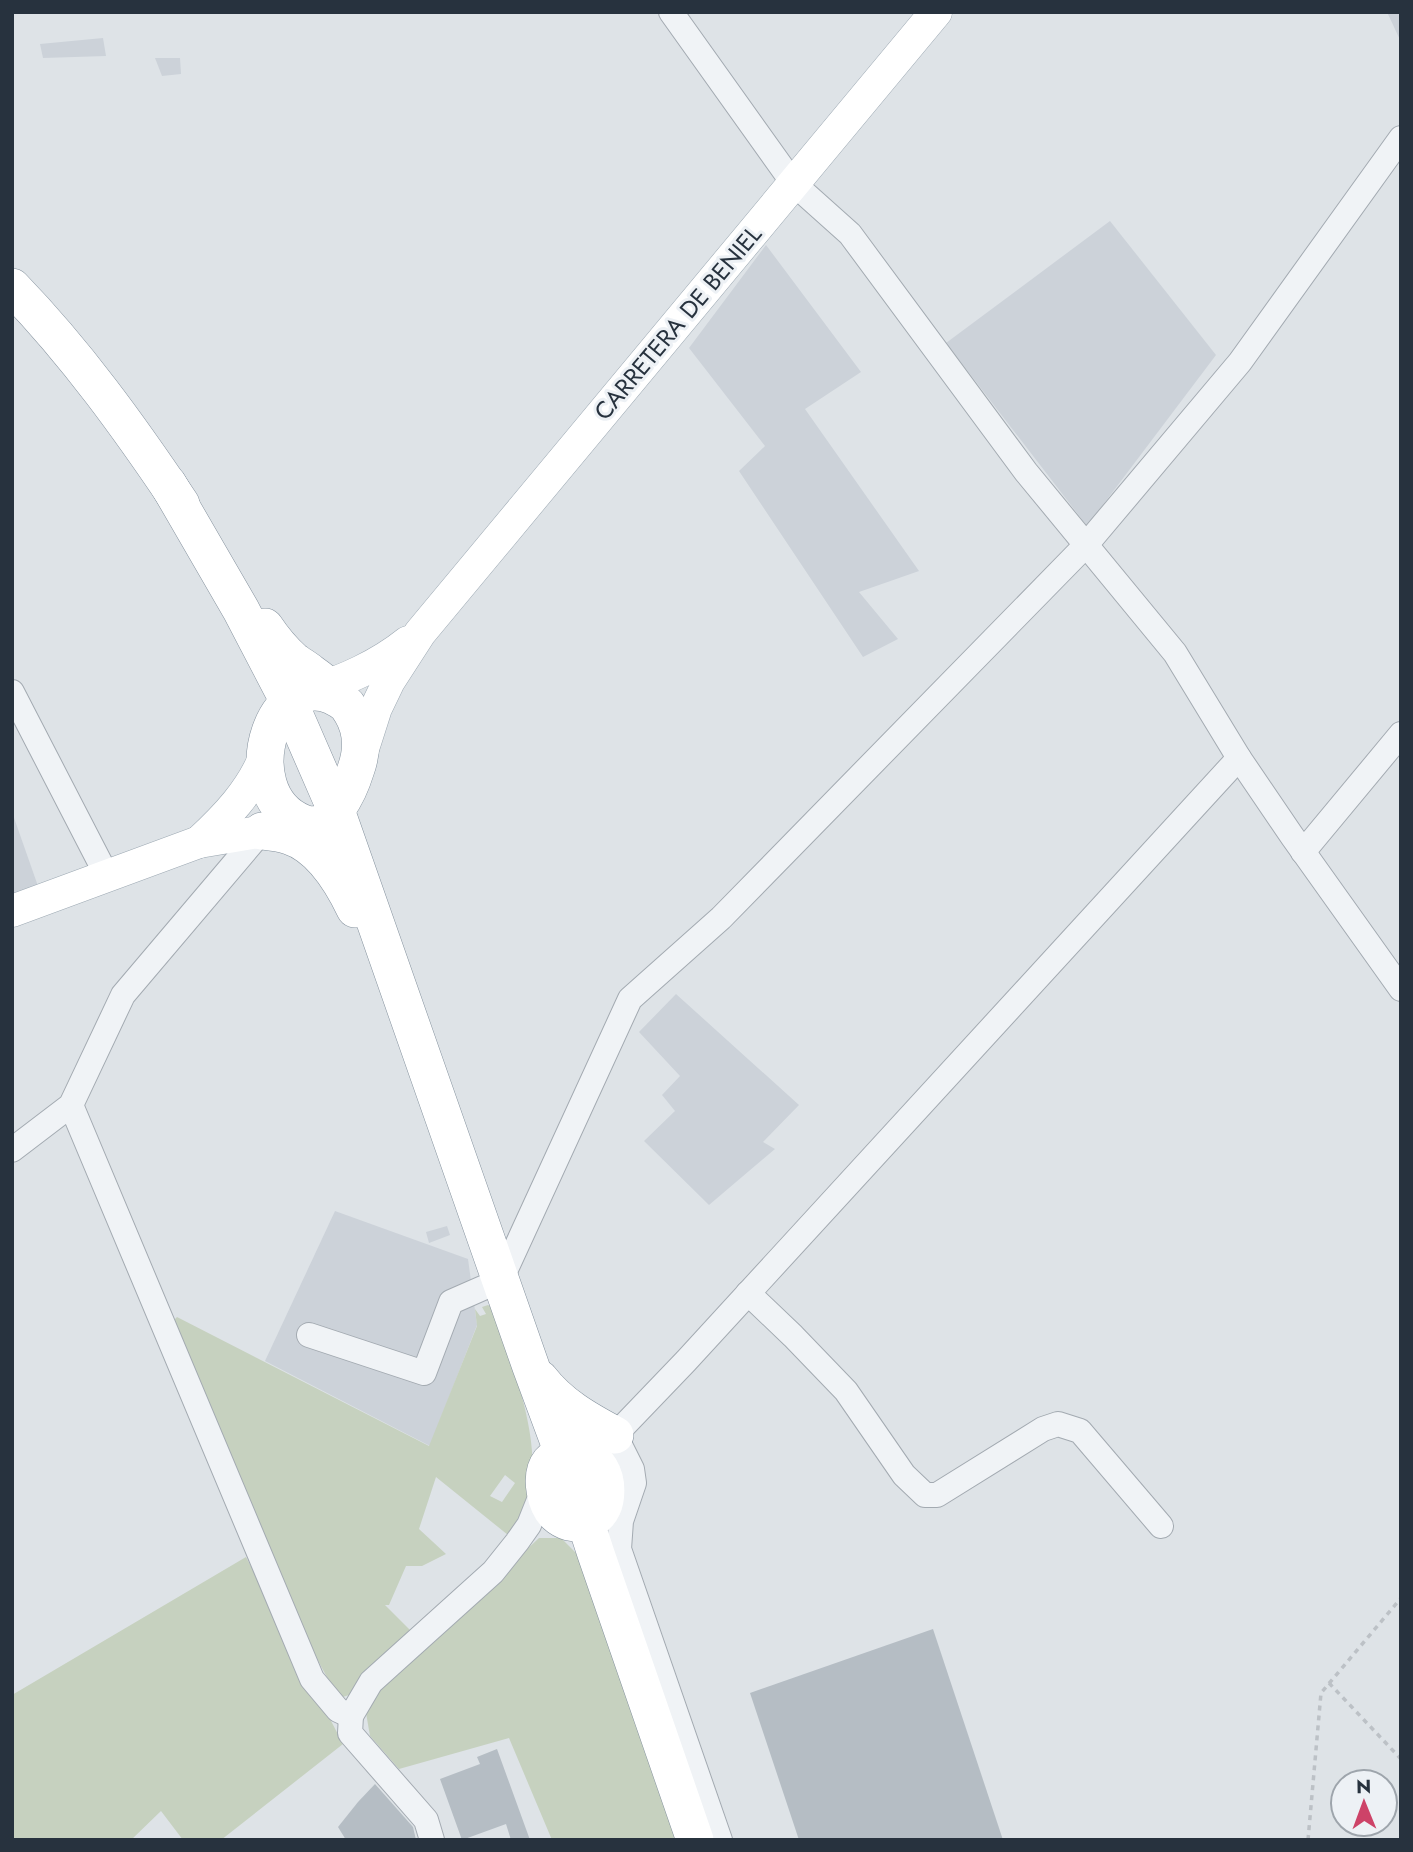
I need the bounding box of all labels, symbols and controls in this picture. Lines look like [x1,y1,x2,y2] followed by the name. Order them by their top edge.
[586,218,770,428] street label: CARRETERA DE BENIEL
[1329,1768,1399,1838] north arrow
[1356,1773,1371,1800] text: N

